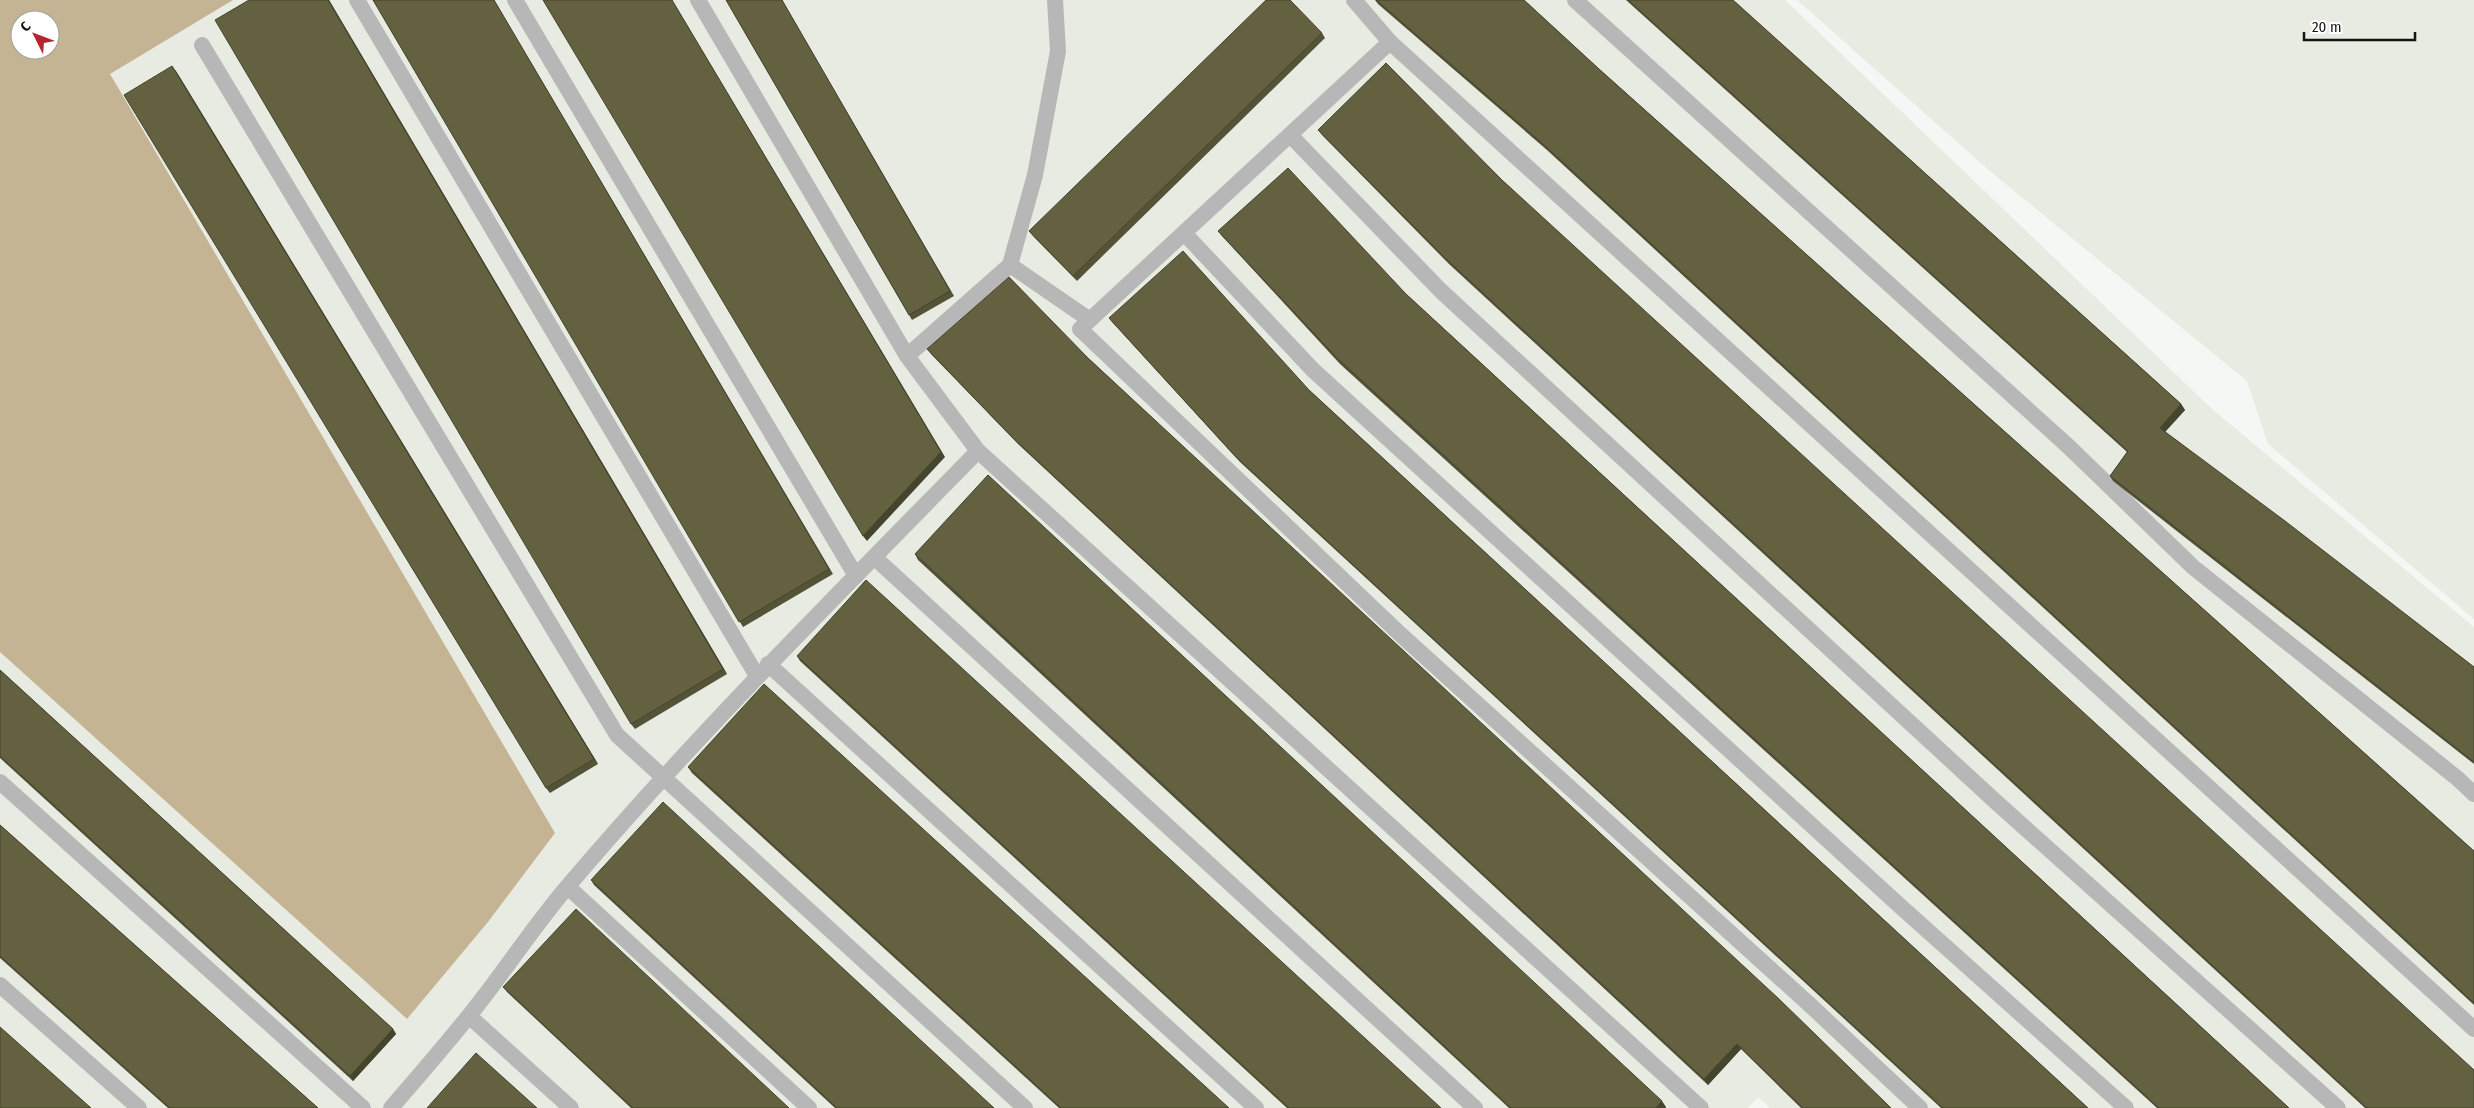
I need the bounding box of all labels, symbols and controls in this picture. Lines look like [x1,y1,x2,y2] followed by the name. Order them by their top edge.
[10,10,60,60] north arrow
[2304,10,2415,42] scale bar
[17,18,35,35] text: С
[2312,18,2342,36] text: 20 m

